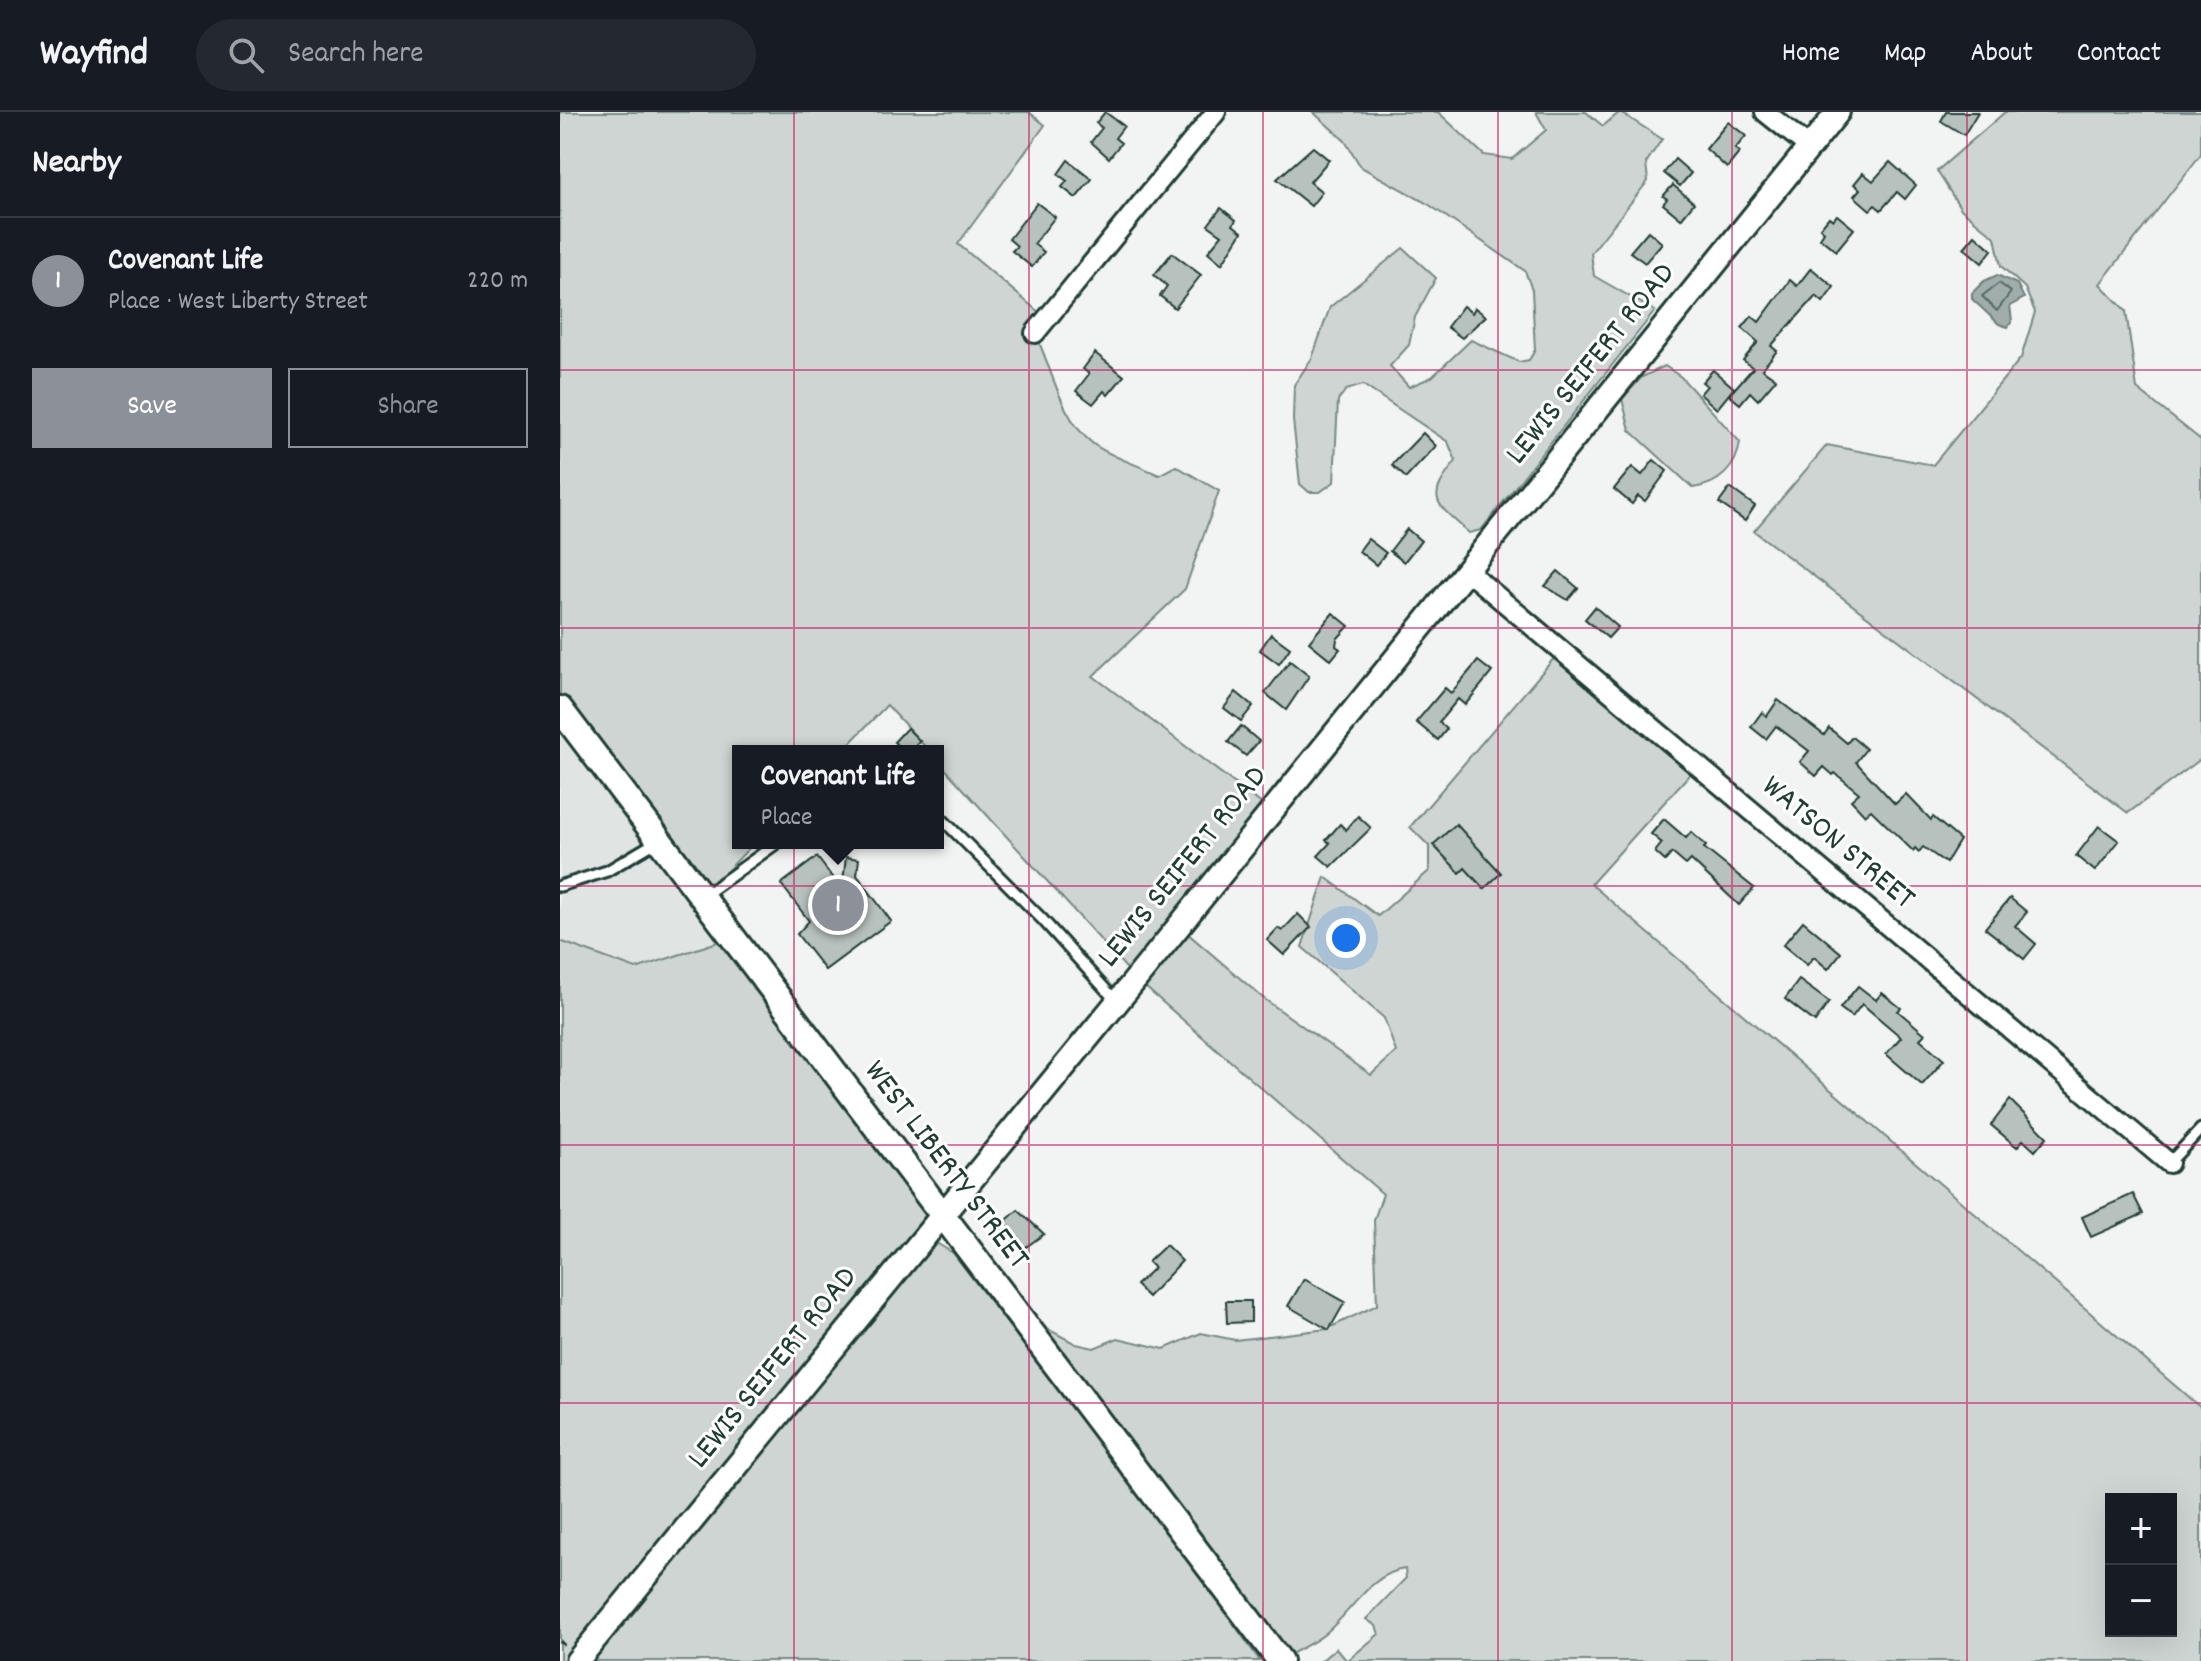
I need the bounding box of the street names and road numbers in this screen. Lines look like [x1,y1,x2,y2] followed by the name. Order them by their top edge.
[1496,254,1688,476] street label: LEWIS SEIFERT ROAD
[1088,757,1280,979] street label: LEWIS SEIFERT ROAD
[1750,766,1924,922] street label: WATSON STREET
[851,1052,1039,1280] street label: WEST LIBERTY STREET
[678,1258,870,1480] street label: LEWIS SEIFERT ROAD

